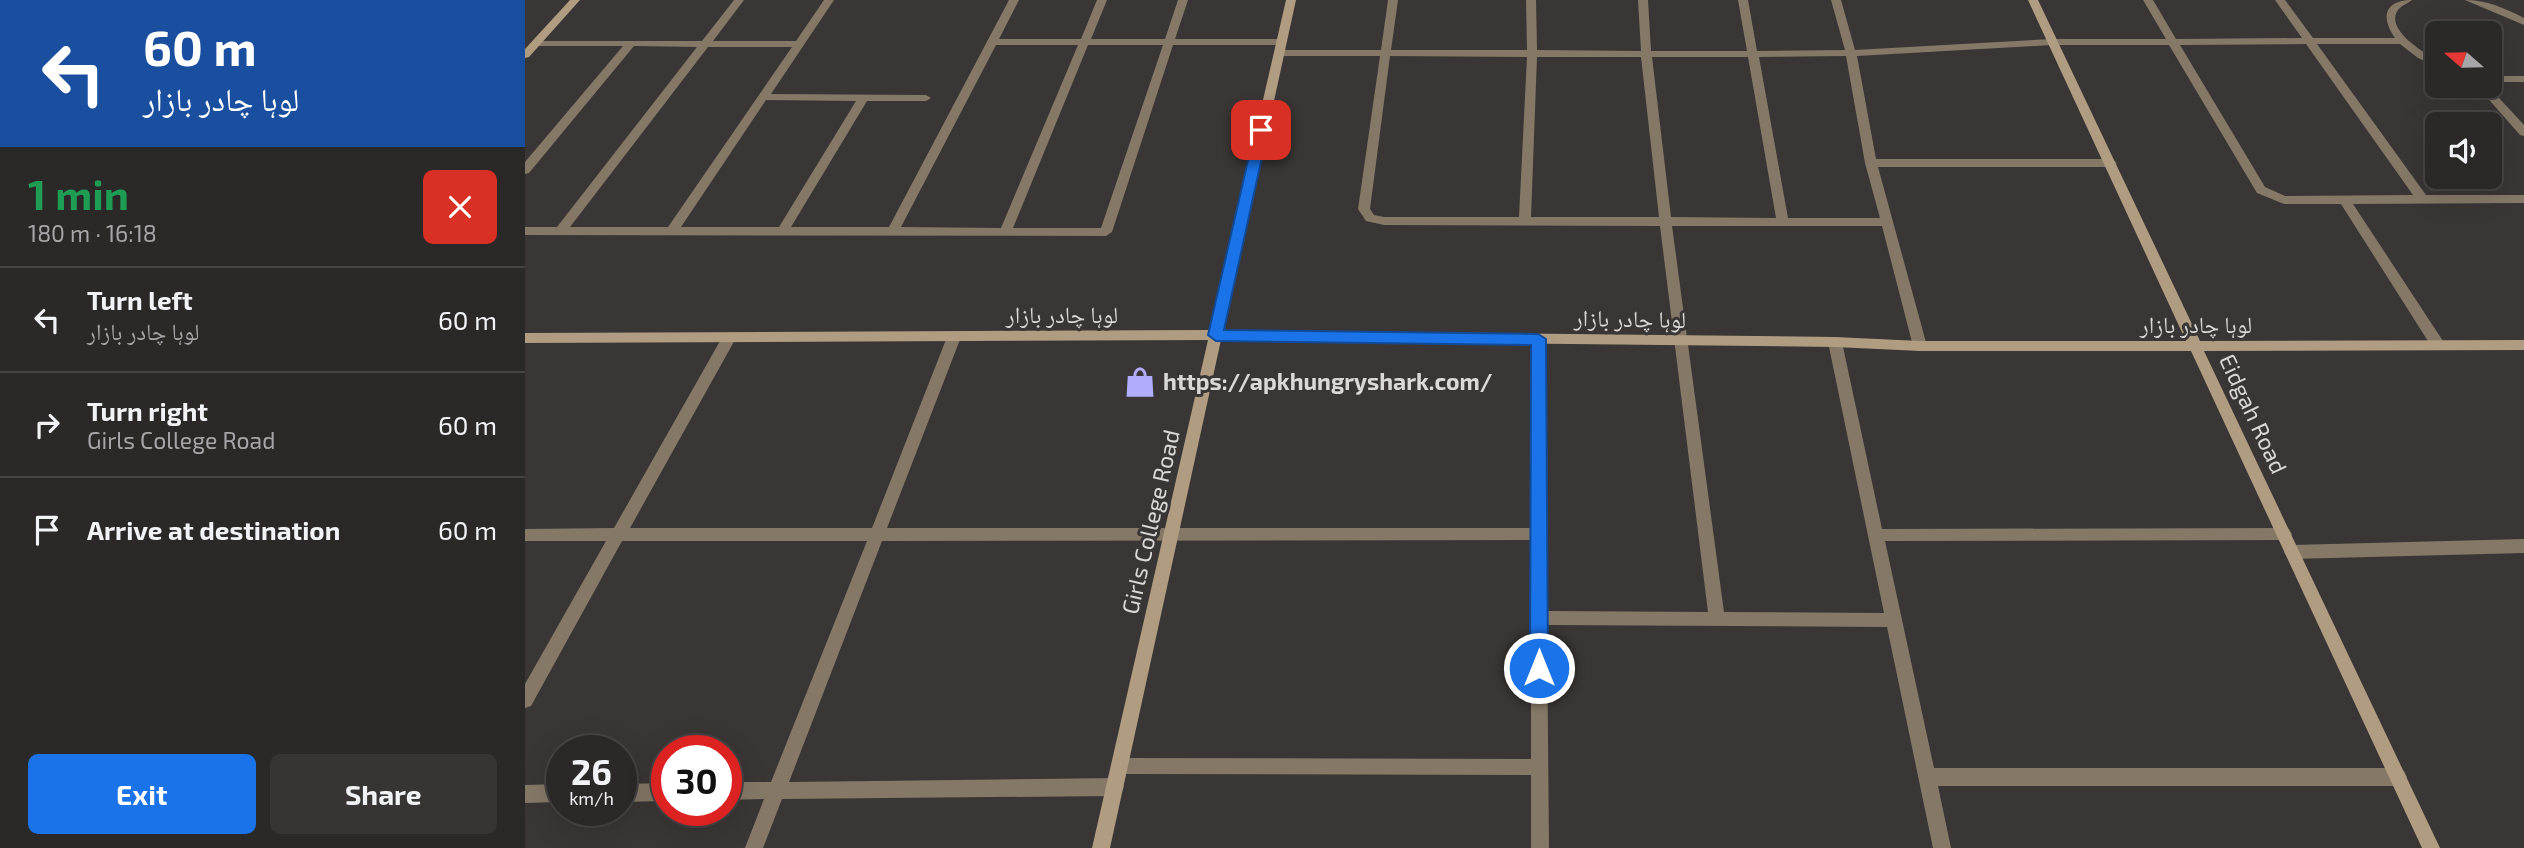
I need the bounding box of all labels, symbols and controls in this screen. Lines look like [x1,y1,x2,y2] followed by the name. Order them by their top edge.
[143,17,257,76] text: 60 m
[2425,21,2503,98] north arrow
[2425,21,2502,189] map controls
[28,28,119,119] icon: left
[143,79,299,117] text: لوہا چادر بازار
[1231,100,1291,160] pin
[1242,111,1280,149] icon: arrive
[2425,112,2502,189] button: sound
[28,168,129,218] text: 1 min
[423,170,497,244] button: close
[28,219,157,247] text: 180 m · 16:18
[87,284,193,315] text: Turn left
[1005,300,1118,329] street label: لوہا چادر بازار
[28,301,66,339] icon: left
[1573,303,1686,334] street label: لوہا چادر بازار
[438,304,497,335] text: 60 m
[2139,310,2252,339] street label: لوہا چادر بازار
[87,317,199,345] text: لوہا چادر بازار
[2214,349,2294,478] street label: Eidgah Road
[1123,365,1157,399] shop icon: https://apkhungryshark.com/
[1163,367,1493,395] place label: https://apkhungryshark.com/
[87,395,208,426] text: Turn right
[28,406,66,444] icon: right
[438,409,497,440] text: 60 m
[87,426,275,454] text: Girls College Road
[1115,427,1185,617] street label: Girls College Road
[28,511,66,549] icon: arrive
[87,514,340,545] text: Arrive at destination
[438,514,497,545] text: 60 m
[1502,631,1576,705] position arrow
[651,735,742,826] speed limit sign: 30
[571,750,612,792] text: 26
[28,754,256,834] button: Exit
[270,754,497,834] button: Share
[569,787,614,809] text: km/h

